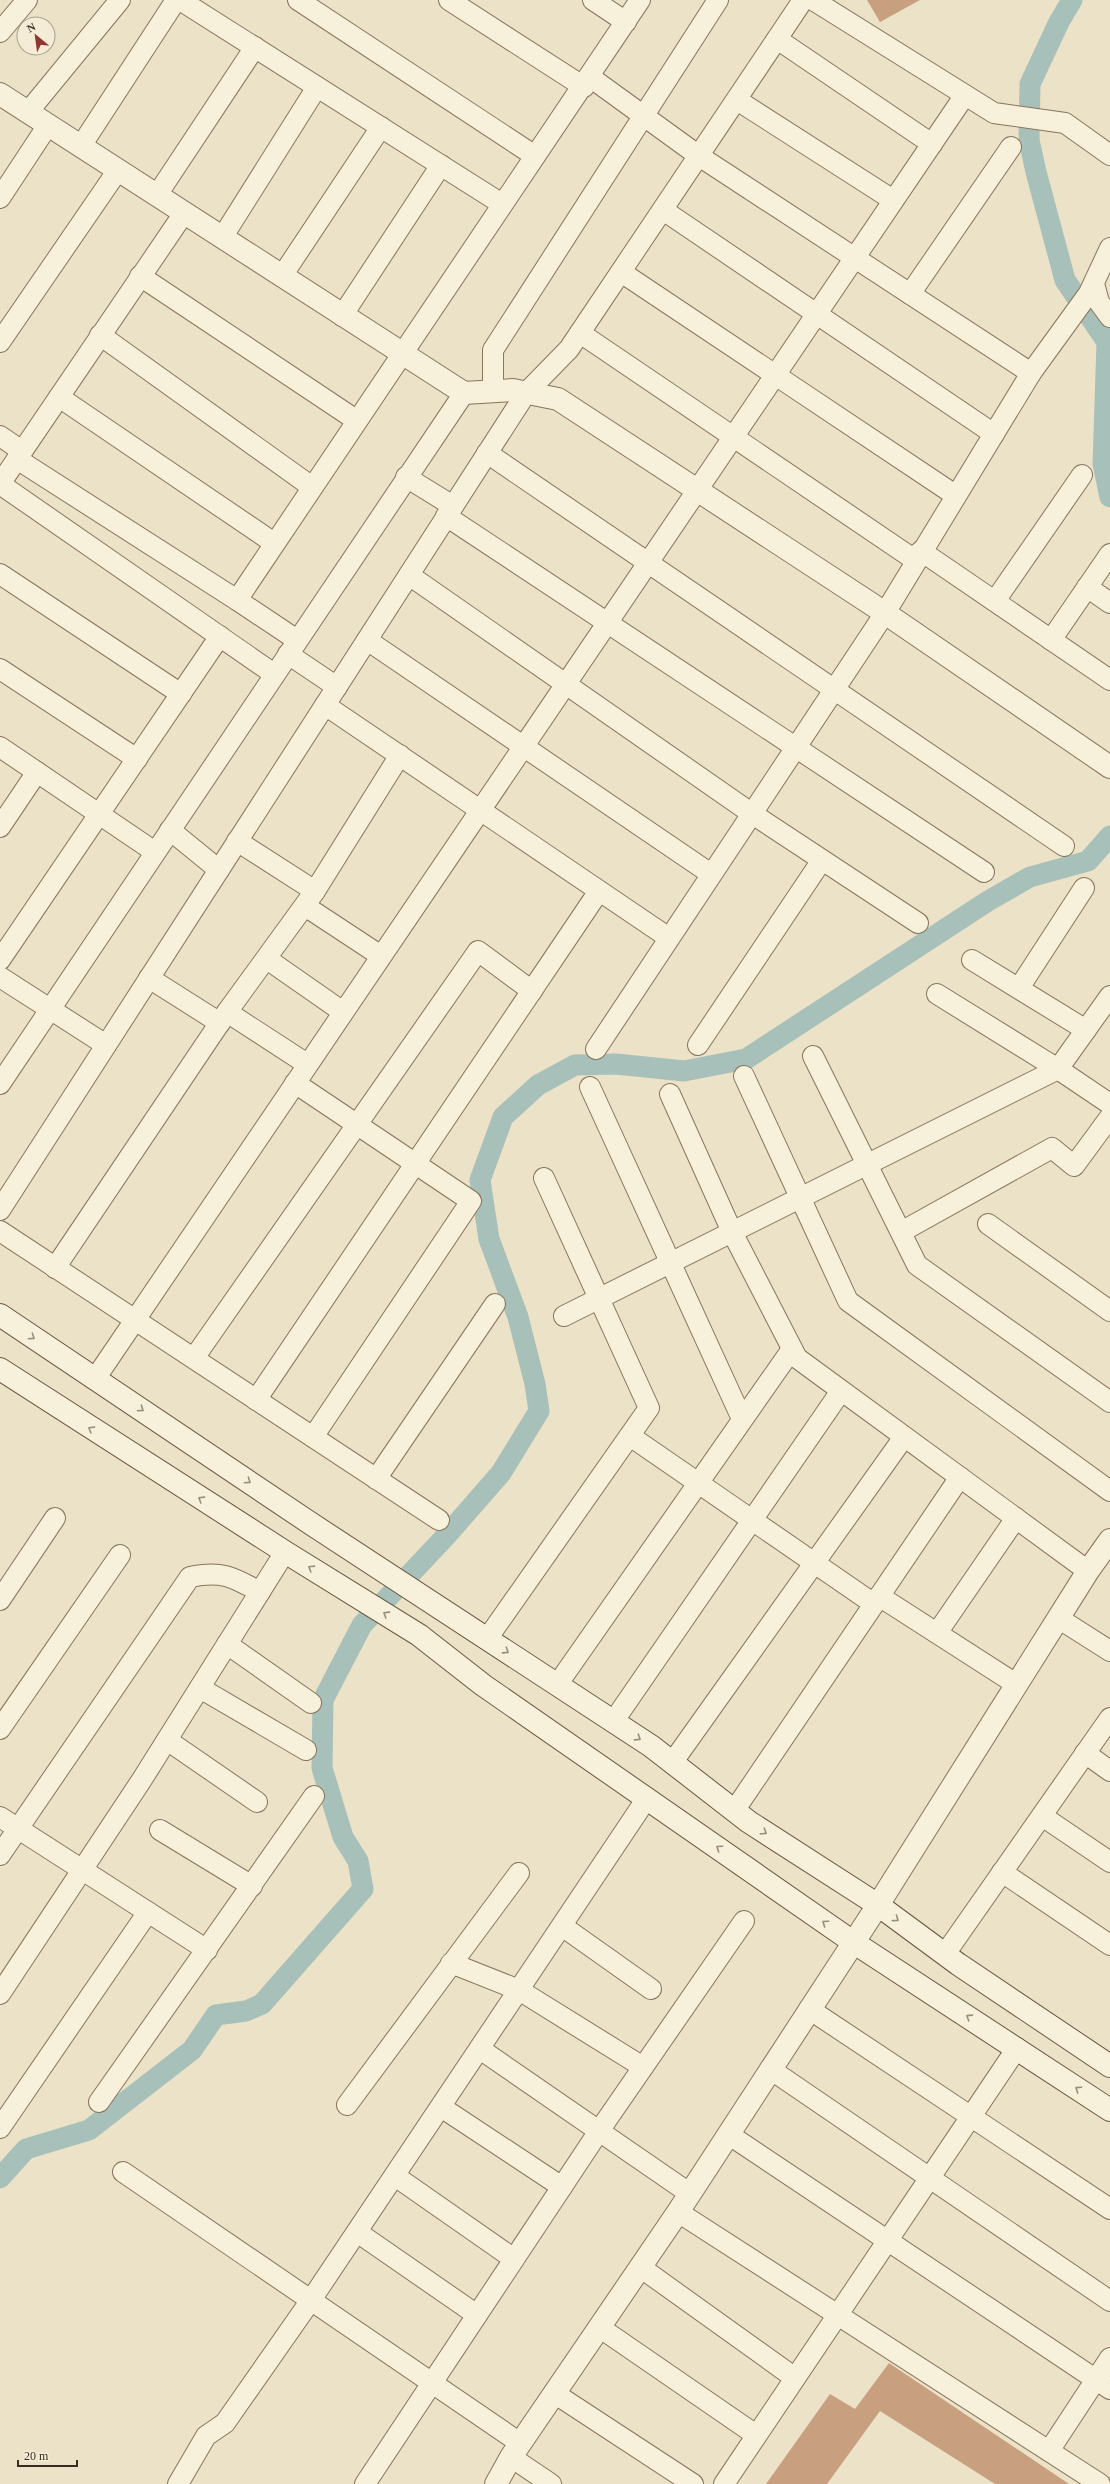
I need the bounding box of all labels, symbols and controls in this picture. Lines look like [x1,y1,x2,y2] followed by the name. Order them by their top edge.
[16,16,56,56] north arrow
[25,20,38,34] text: N
[28,1332,35,1339] one-way arrow
[136,1404,143,1411] one-way arrow
[88,1426,95,1434] one-way arrow
[244,1477,251,1484] one-way arrow
[198,1496,205,1504] one-way arrow
[308,1566,315,1573] one-way arrow
[383,1612,390,1619] one-way arrow
[501,1646,508,1653] one-way arrow
[634,1733,641,1741] one-way arrow
[760,1827,767,1835] one-way arrow
[716,1845,723,1853] one-way arrow
[892,1914,899,1921] one-way arrow
[823,1921,830,1928] one-way arrow
[966,2015,973,2022] one-way arrow
[1075,2087,1082,2094] one-way arrow
[18,2442,77,2468] scale bar
[24,2449,49,2463] text: 20 m

